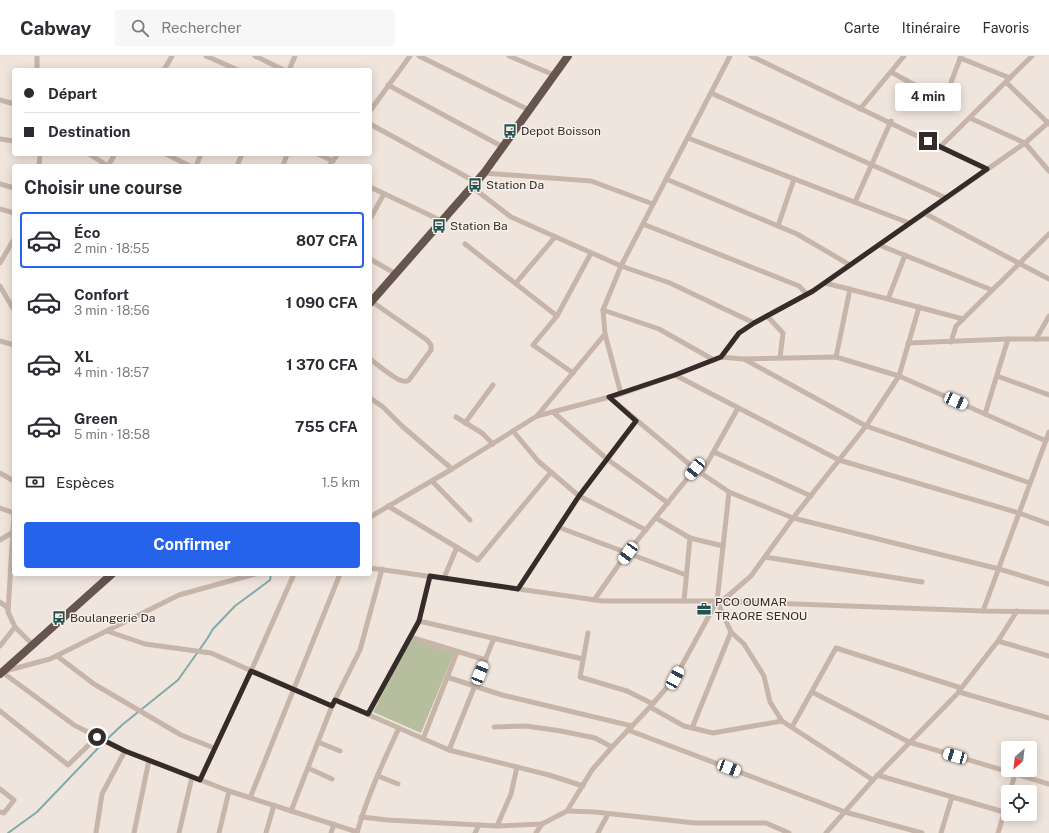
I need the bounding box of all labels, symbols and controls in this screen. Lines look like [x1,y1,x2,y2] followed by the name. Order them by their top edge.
[115,10,395,46] search box
[20,17,91,39] text: Cabway
[129,17,151,39] icon: search
[161,19,242,36] text: Rechercher
[844,20,880,36] text: Carte
[902,20,960,36] text: Itinéraire
[982,20,1029,36] text: Favoris
[895,83,961,111] callout: 4 min
[48,85,97,102] text: Départ
[911,89,945,104] text: 4 min
[48,123,130,140] text: Destination
[502,123,518,139] bus stop icon: Depot Boisson
[521,124,601,138] place label: Depot Boisson
[919,132,937,150] route end
[24,177,182,198] text: Choisir une course
[467,177,483,193] bus stop icon: Station Da
[486,178,544,192] place label: Station Da
[431,218,447,234] bus stop icon: Station Ba
[450,219,508,233] place label: Station Ba
[26,222,62,258] icon: car
[74,224,100,241] text: Éco
[296,232,358,249] text: 807 CFA
[74,241,149,256] text: 2 min · 18:55
[26,284,62,320] icon: car
[74,286,129,303] text: Confort
[286,294,358,311] text: 1 090 CFA
[74,303,150,318] text: 3 min · 18:56
[26,346,62,382] icon: car
[74,348,93,365] text: XL
[286,356,358,373] text: 1 370 CFA
[74,365,149,380] text: 4 min · 18:57
[943,391,969,411] car
[26,408,62,444] icon: car
[74,410,118,427] text: Green
[295,418,358,435] text: 755 CFA
[74,427,150,442] text: 5 min · 18:58
[683,456,707,482] car
[24,471,46,493] icon: cash
[56,474,114,491] text: Espèces
[322,475,360,490] text: 1.5 km
[24,522,360,568] button: Confirmer
[616,540,640,566] car
[715,595,807,623] place label: PCO OUMAR TRAORE SENOU
[696,601,712,617] office icon: PCO OUMAR TRAORE SENOU
[51,610,67,626] bus stop icon: Boulangerie Da
[70,611,155,625] place label: Boulangerie Da
[470,660,490,686] car
[664,665,686,691] car
[88,728,106,746] route start
[1001,741,1037,777] north arrow
[1001,741,1037,821] map controls
[942,747,968,765] car
[716,758,742,778] car
[1001,785,1037,821] button: locate

